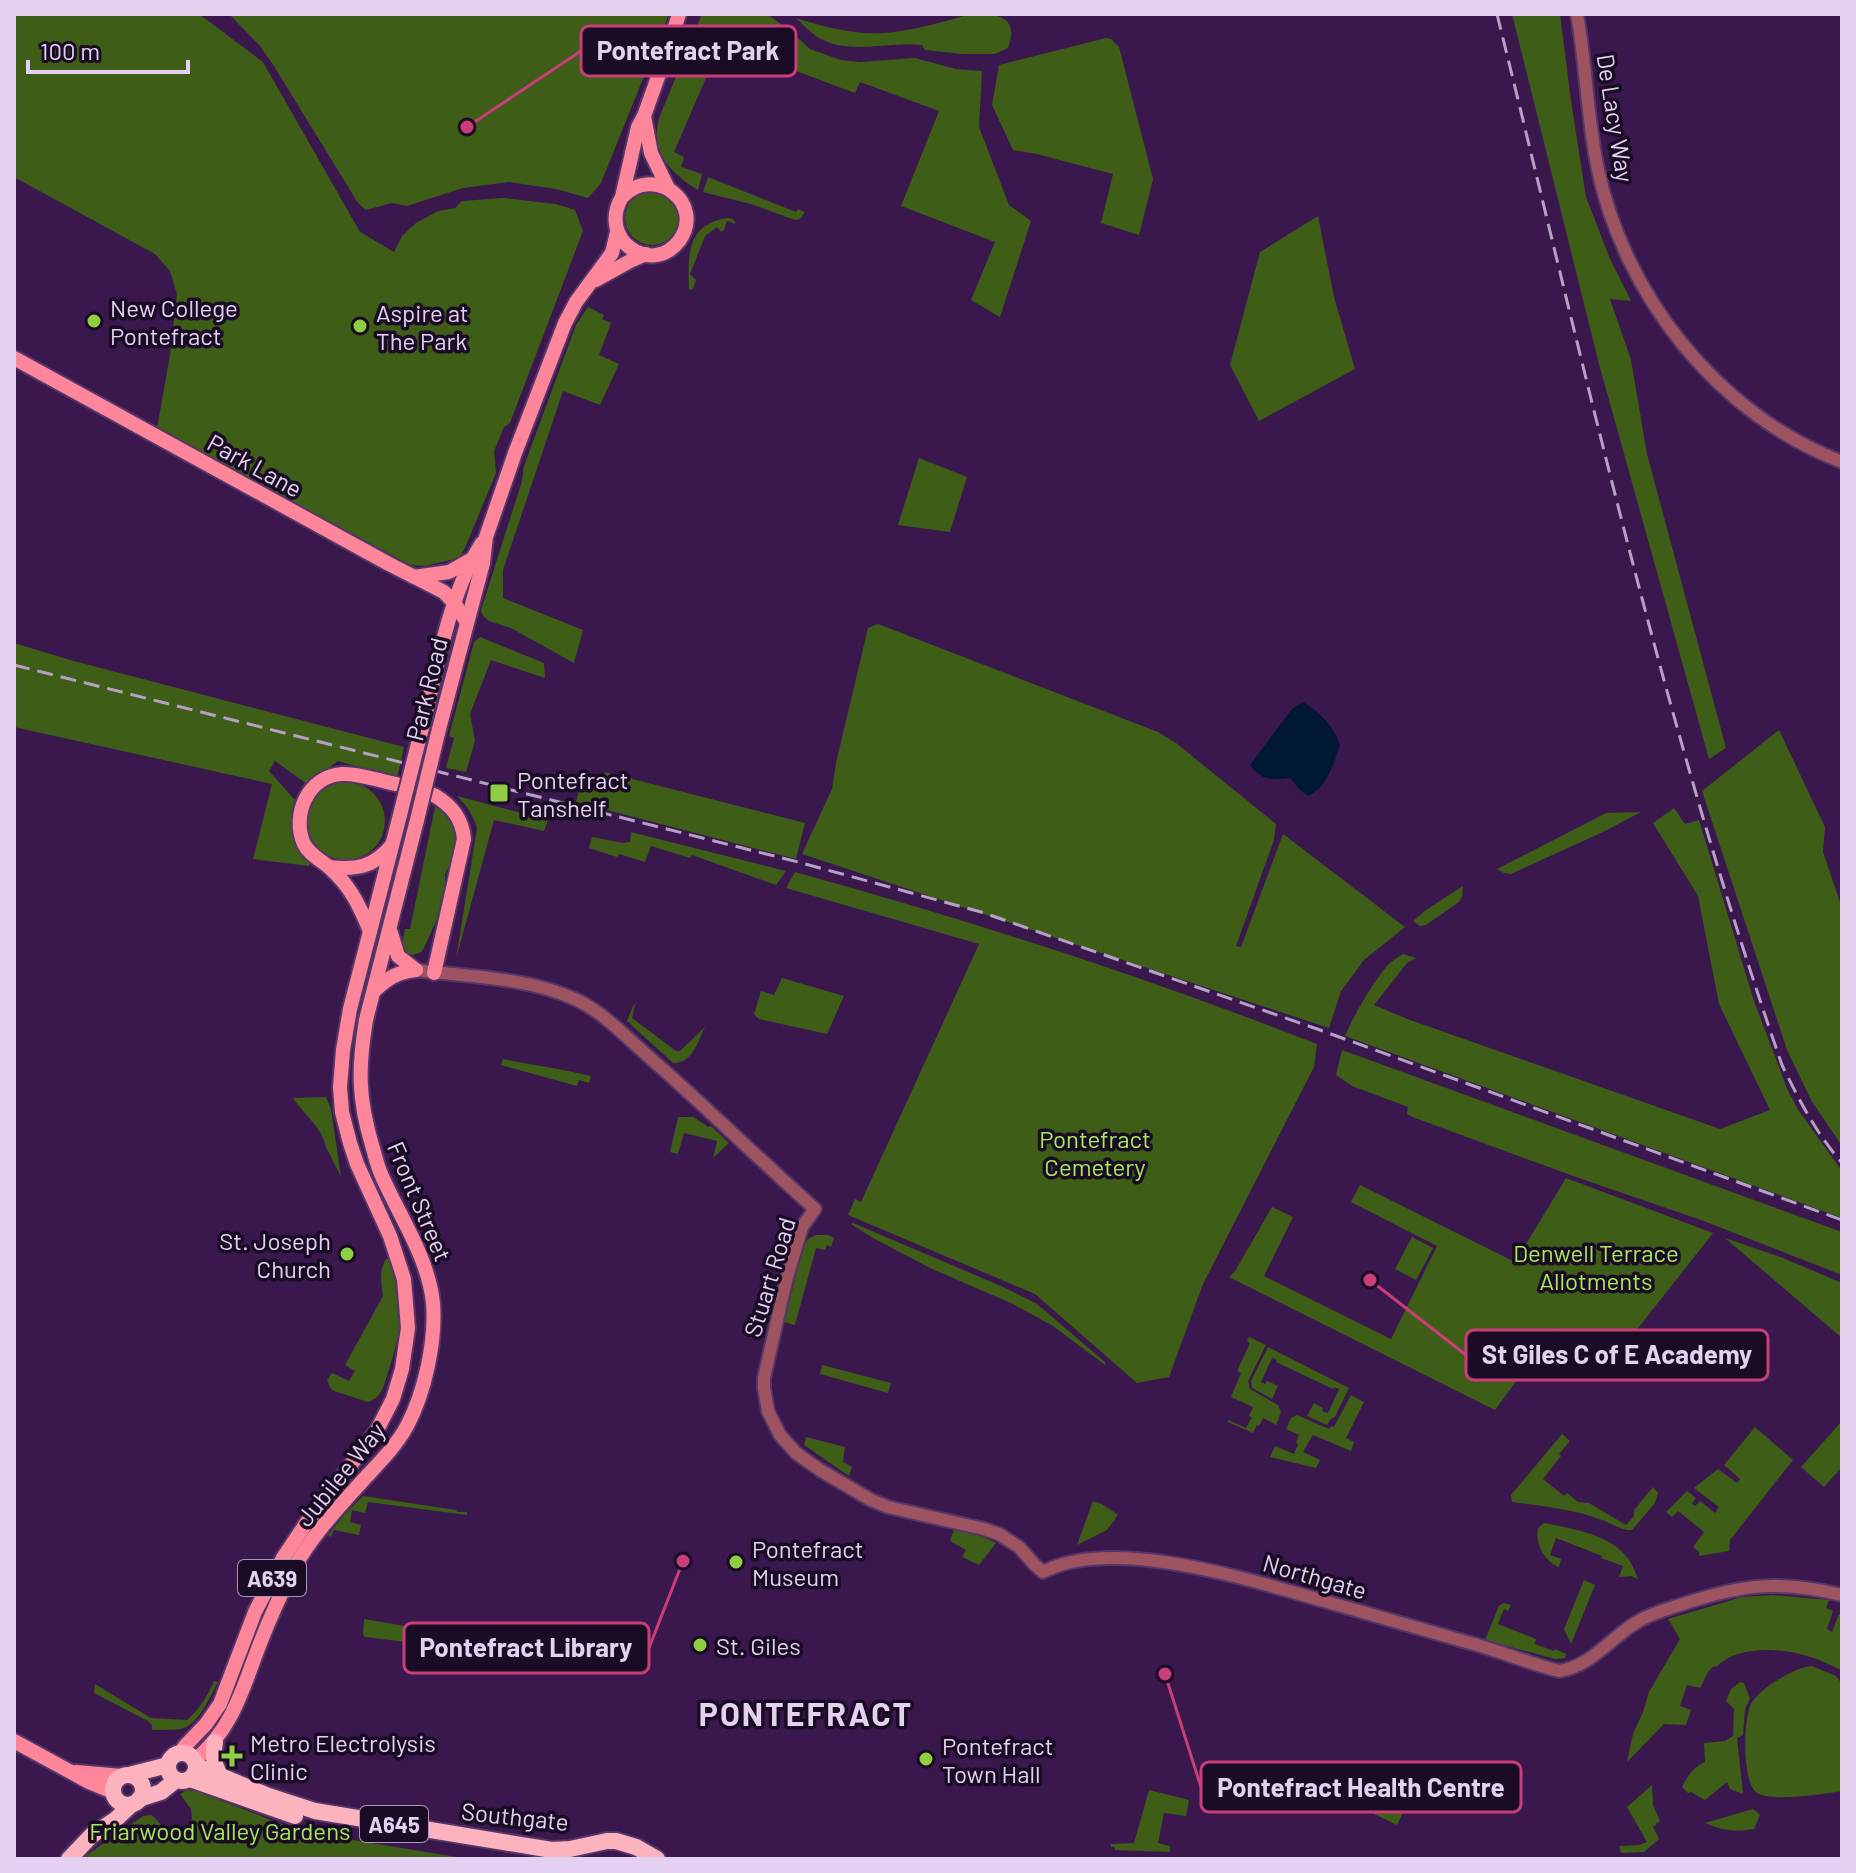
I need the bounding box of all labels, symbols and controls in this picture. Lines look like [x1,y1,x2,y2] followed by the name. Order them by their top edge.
[28,24,188,74] scale bar
[581,26,796,76] callout: Pontefract Park
[597,34,779,65] text: Pontefract Park
[40,36,100,65] text: 100 m
[1592,52,1640,184] street label: De Lacy Way
[110,293,238,350] place label: New College Pontefract
[376,298,469,355] place label: Aspire at The Park
[85,312,103,330] marker: New College Pontefract
[351,317,369,335] marker: Aspire at The Park
[203,427,307,503] street label: Park Lane
[399,635,453,743] street label: Park Road
[517,765,629,822] place label: Pontefract Tanshelf
[488,782,510,804] marker: Pontefract Tanshelf
[1039,1124,1151,1181] park label: Pontefract Cemetery
[382,1137,458,1265] street label: Front Street
[737,1214,801,1340] street label: Stuart Road
[219,1226,331,1283] place label: St. Joseph Church
[1513,1238,1679,1295] park label: Denwell Terrace Allotments
[338,1245,356,1263] marker: St. Joseph Church
[1466,1330,1768,1380] callout: St Giles C of E Academy
[1482,1338,1752,1369] text: St Giles C of E Academy
[289,1416,391,1532] street label: Jubilee Way
[752,1534,864,1591] place label: Pontefract Museum
[1260,1547,1370,1605] street label: Northgate
[727,1553,745,1571] marker: Pontefract Museum
[238,1560,306,1596] road number: A639
[404,1623,649,1673] callout: Pontefract Library
[420,1631,632,1662] text: Pontefract Library
[716,1631,801,1660] place label: St. Giles
[691,1636,709,1654] marker: St. Giles
[699,1694,913,1732] district label: PONTEFRACT
[250,1728,436,1785] place label: Metro Electrolysis Clinic
[942,1731,1054,1788] place label: Pontefract Town Hall
[221,1745,243,1767] marker: Metro Electrolysis Clinic
[917,1750,935,1768] marker: Pontefract Town Hall
[1201,1762,1521,1812] callout: Pontefract Health Centre
[1217,1771,1505,1802] text: Pontefract Health Centre
[460,1796,570,1836] street label: Southgate
[360,1806,428,1842] road number: A645
[89,1816,351,1845] park label: Friarwood Valley Gardens

